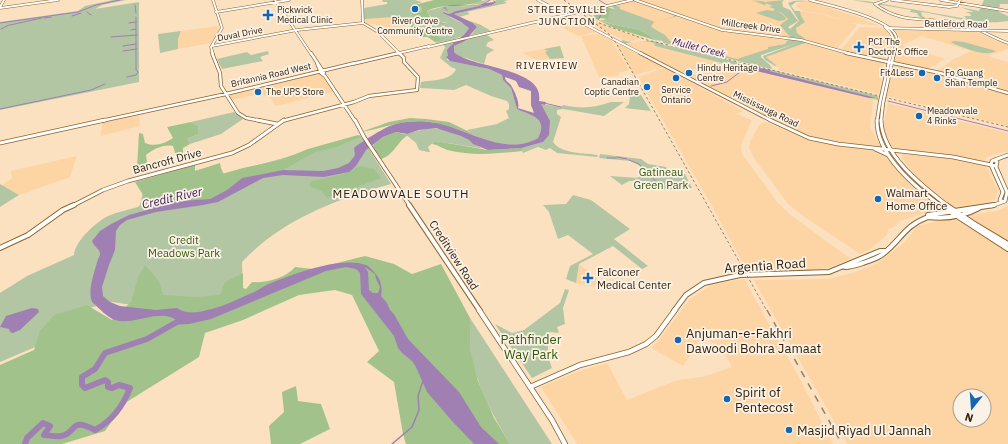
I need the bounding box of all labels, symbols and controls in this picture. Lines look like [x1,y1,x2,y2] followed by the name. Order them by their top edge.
[528,3,606,28] district label: STREETSVILLE JUNCTION
[277,4,333,25] place label: Pickwick Medical Clinic
[410,4,420,14] marker: River Grove Community Centre
[262,9,274,21] marker: Pickwick Medical Clinic
[377,15,453,36] place label: River Grove Community Centre
[721,16,782,35] street label: Millcreek Drive
[924,17,988,30] street label: Battleford Road
[216,24,263,43] street label: Duval Drive
[671,35,728,61] water label: Mullet Creek
[868,36,928,57] place label: PCI The Doctor's Office
[853,41,865,53] marker: PCI The Doctor's Office
[516,59,578,72] district label: RIVERVIEW
[230,60,312,89] street label: Britannia Road West
[697,62,758,83] place label: Hindu Heritage Centre
[880,67,914,78] place label: Fit4Less
[945,67,997,88] place label: Fo Guang Shan Temple
[684,68,694,78] marker: Hindu Heritage Centre
[917,68,927,78] marker: Fit4Less
[671,73,681,83] marker: Service Ontario
[932,73,942,83] marker: Fo Guang Shan Temple
[584,76,639,97] place label: Canadian Coptic Centre
[642,82,652,92] marker: Canadian Coptic Centre
[661,84,691,105] place label: Service Ontario
[266,86,324,97] place label: The UPS Store
[253,87,263,97] marker: The UPS Store
[732,88,801,129] street label: Mississauga Road
[927,105,978,126] place label: Meadowvale 4 Rinks
[914,111,924,121] marker: Meadowvale 4 Rinks
[131,145,203,177] street label: Bancroft Drive
[634,165,689,192] park label: Gatineau Green Park
[140,183,204,212] water label: Credit River
[332,186,470,201] district label: MEADOWVALE SOUTH
[886,186,947,213] place label: Walmart Home Office
[873,194,883,204] marker: Walmart Home Office
[426,218,482,292] street label: Creditview Road
[148,233,220,260] park label: Credit Meadows Park
[724,254,806,277] street label: Argentia Road
[597,265,671,292] place label: Falconer Medical Center
[582,272,594,284] marker: Falconer Medical Center
[686,325,821,357] place label: Anjuman-e-Fakhri Dawoodi Bohra Jamaat
[501,331,562,363] park label: Pathfinder Way Park
[673,335,683,345] marker: Anjuman-e-Fakhri Dawoodi Bohra Jamaat
[735,384,793,416] place label: Spirit of Pentecost
[952,388,992,428] north arrow
[722,394,732,404] marker: Spirit of Pentecost
[963,410,975,425] text: N
[797,422,931,439] place label: Masjid Riyad Ul Jannah
[784,425,794,435] marker: Masjid Riyad Ul Jannah

